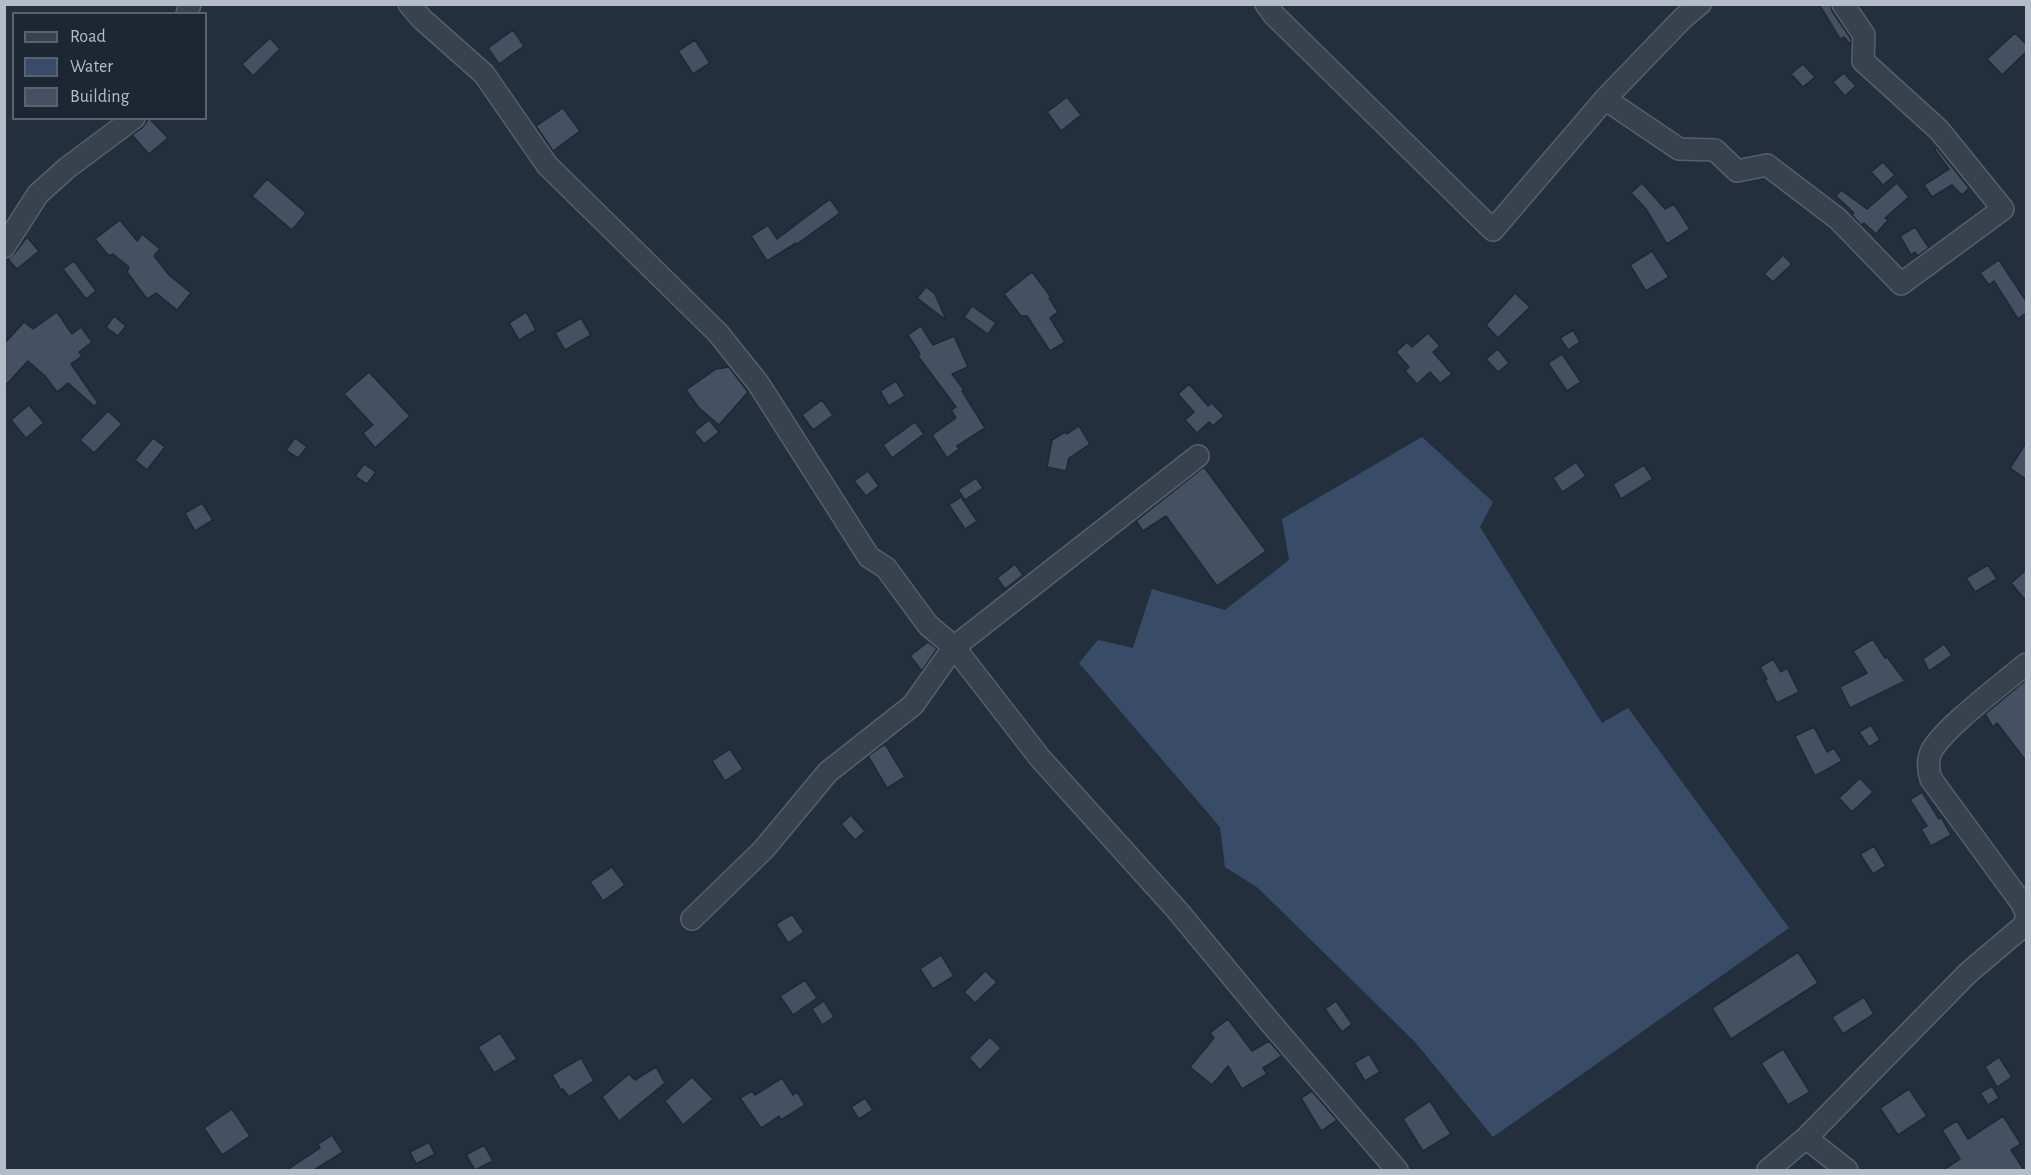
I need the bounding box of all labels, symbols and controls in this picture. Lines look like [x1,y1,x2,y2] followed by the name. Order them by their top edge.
[12,12,207,120] legend
[70,28,106,46] text: Road
[70,58,113,76] text: Water
[70,88,129,106] text: Building

